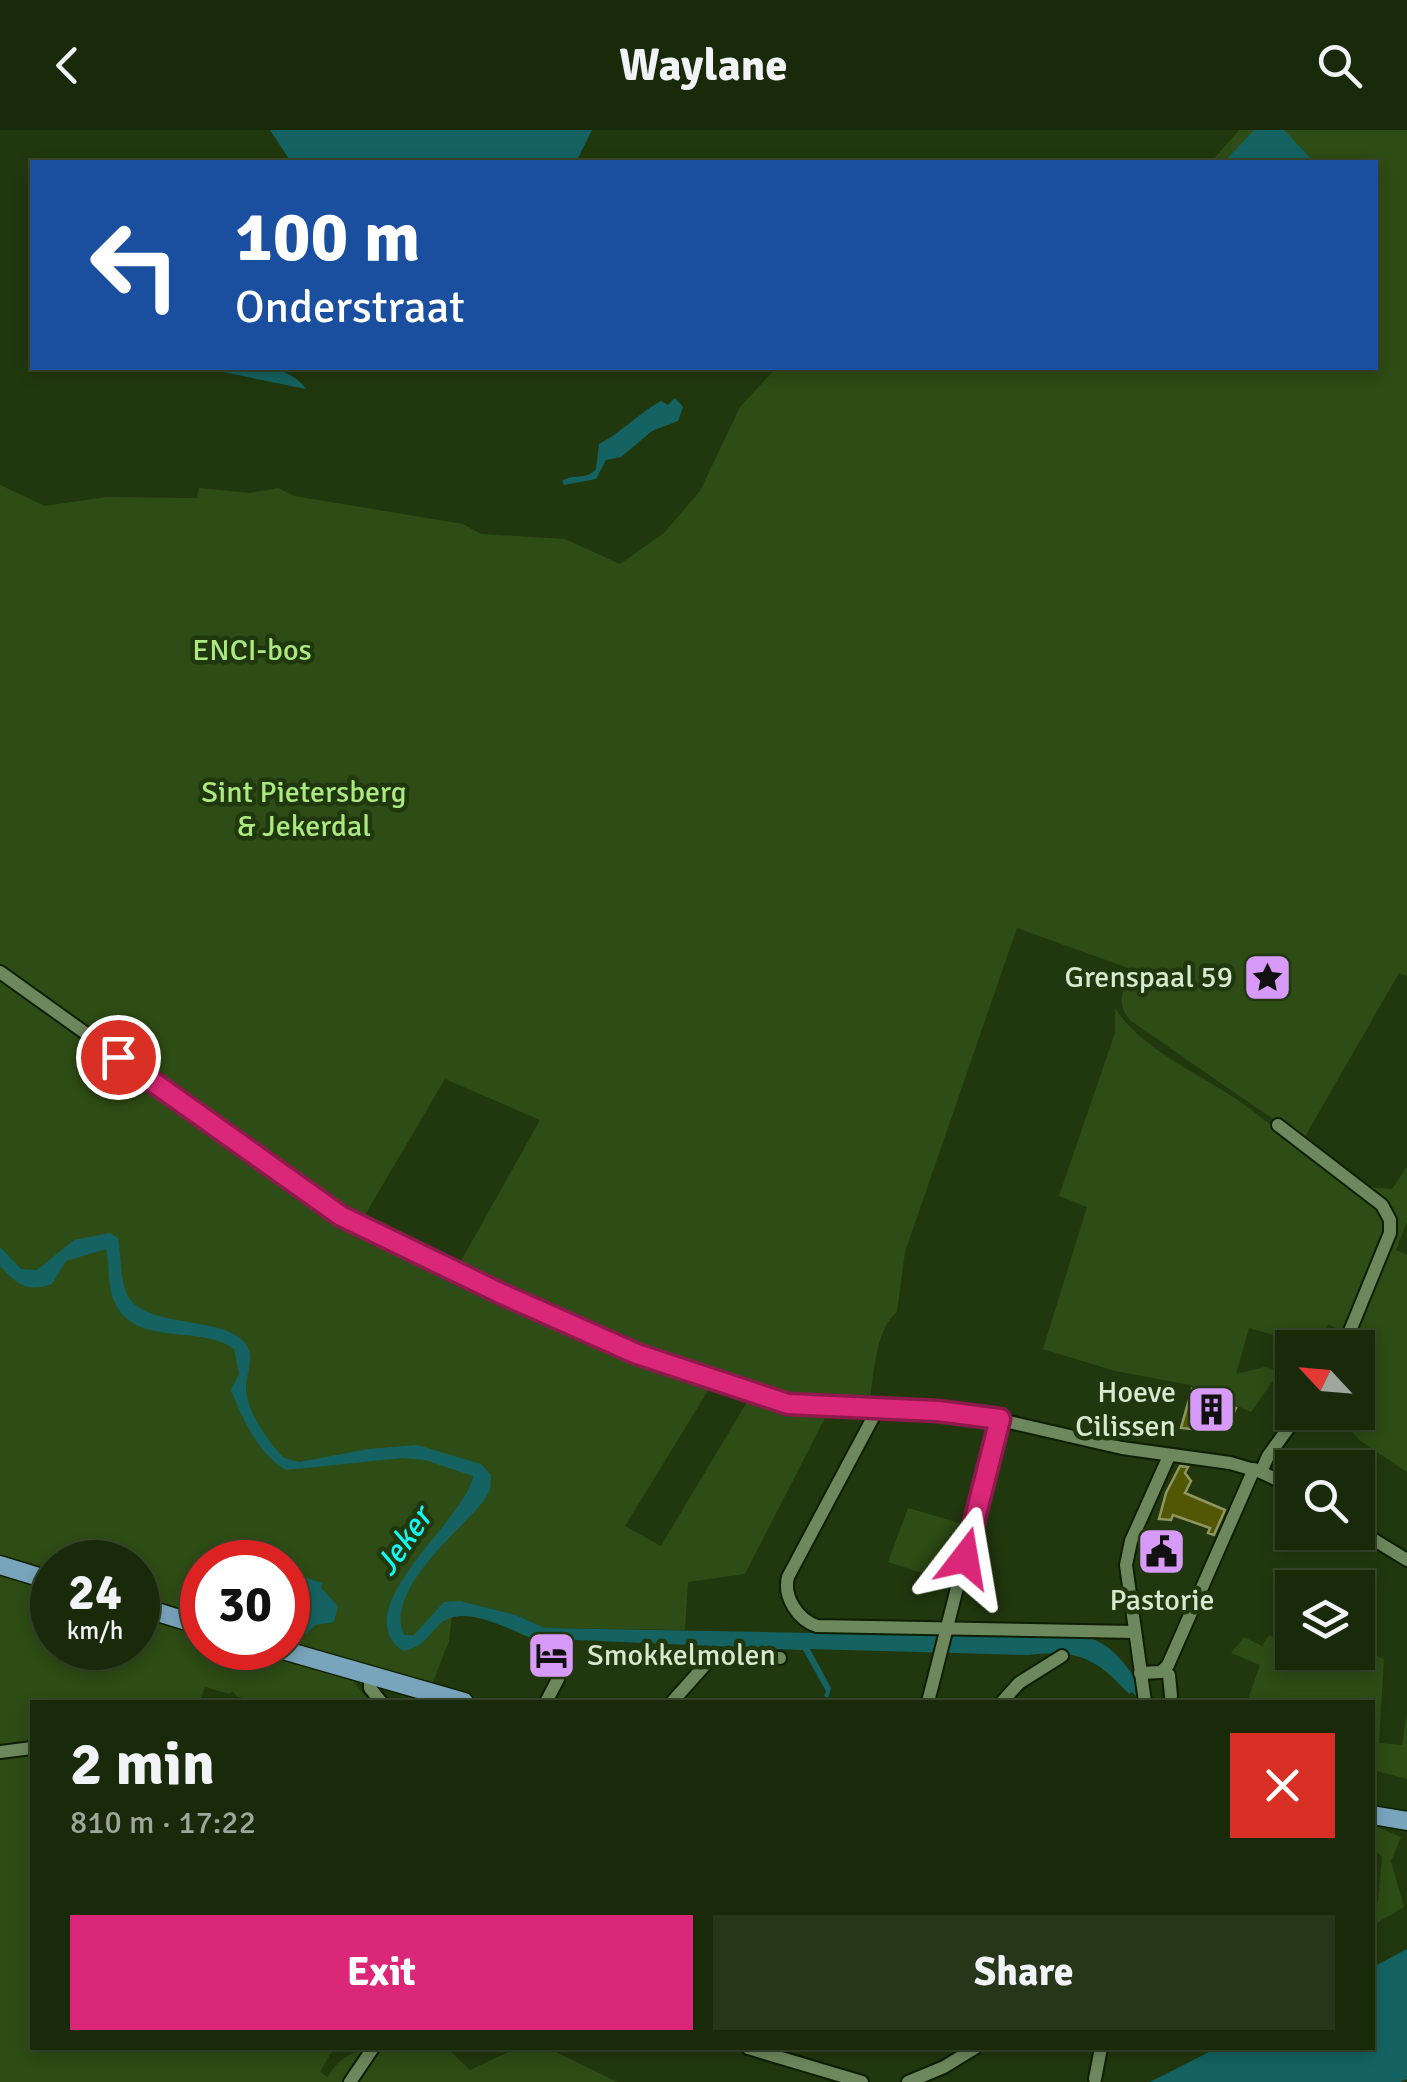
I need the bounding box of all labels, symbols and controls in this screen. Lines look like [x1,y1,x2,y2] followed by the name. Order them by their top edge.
[40,38,95,93] icon: back
[619,38,788,93] text: Waylane
[1312,38,1367,93] icon: search
[235,194,420,280] text: 100 m
[70,200,200,330] icon: left
[235,280,465,335] text: Onderstraat
[192,632,312,669] park label: ENCI-bos
[201,774,407,845] park label: Sint Pietersberg & Jekerdal
[1242,951,1294,1003] place icon: Grenspaal 59
[1065,959,1233,996] place label: Grenspaal 59
[76,1015,161,1100] pin
[91,1030,146,1085] icon: arrive
[1275,1330,1375,1430] north arrow
[1275,1330,1375,1670] map controls
[1075,1374,1176,1445] place label: Hoeve Cilissen
[1185,1383,1237,1435] building icon: Hoeve Cilissen
[1275,1450,1375,1550] button: search
[366,1497,443,1583] water label: Jeker
[913,1506,1017,1610] position arrow
[1136,1525,1188,1577] public building icon: Pastorie
[180,1540,310,1670] speed limit sign: 30
[68,1562,122,1624] text: 24
[1275,1570,1375,1670] button: layers
[1109,1582,1215,1619] place label: Pastorie
[67,1615,123,1646] text: km/h
[526,1629,578,1681] hotel icon: Smokkelmolen
[587,1637,776,1674] place label: Smokkelmolen
[70,1728,215,1802] text: 2 min
[1230,1733,1335,1838] button: close
[70,1803,256,1842] text: 810 m · 17:22
[70,1915,693,2030] button: Exit
[713,1915,1335,2030] button: Share

